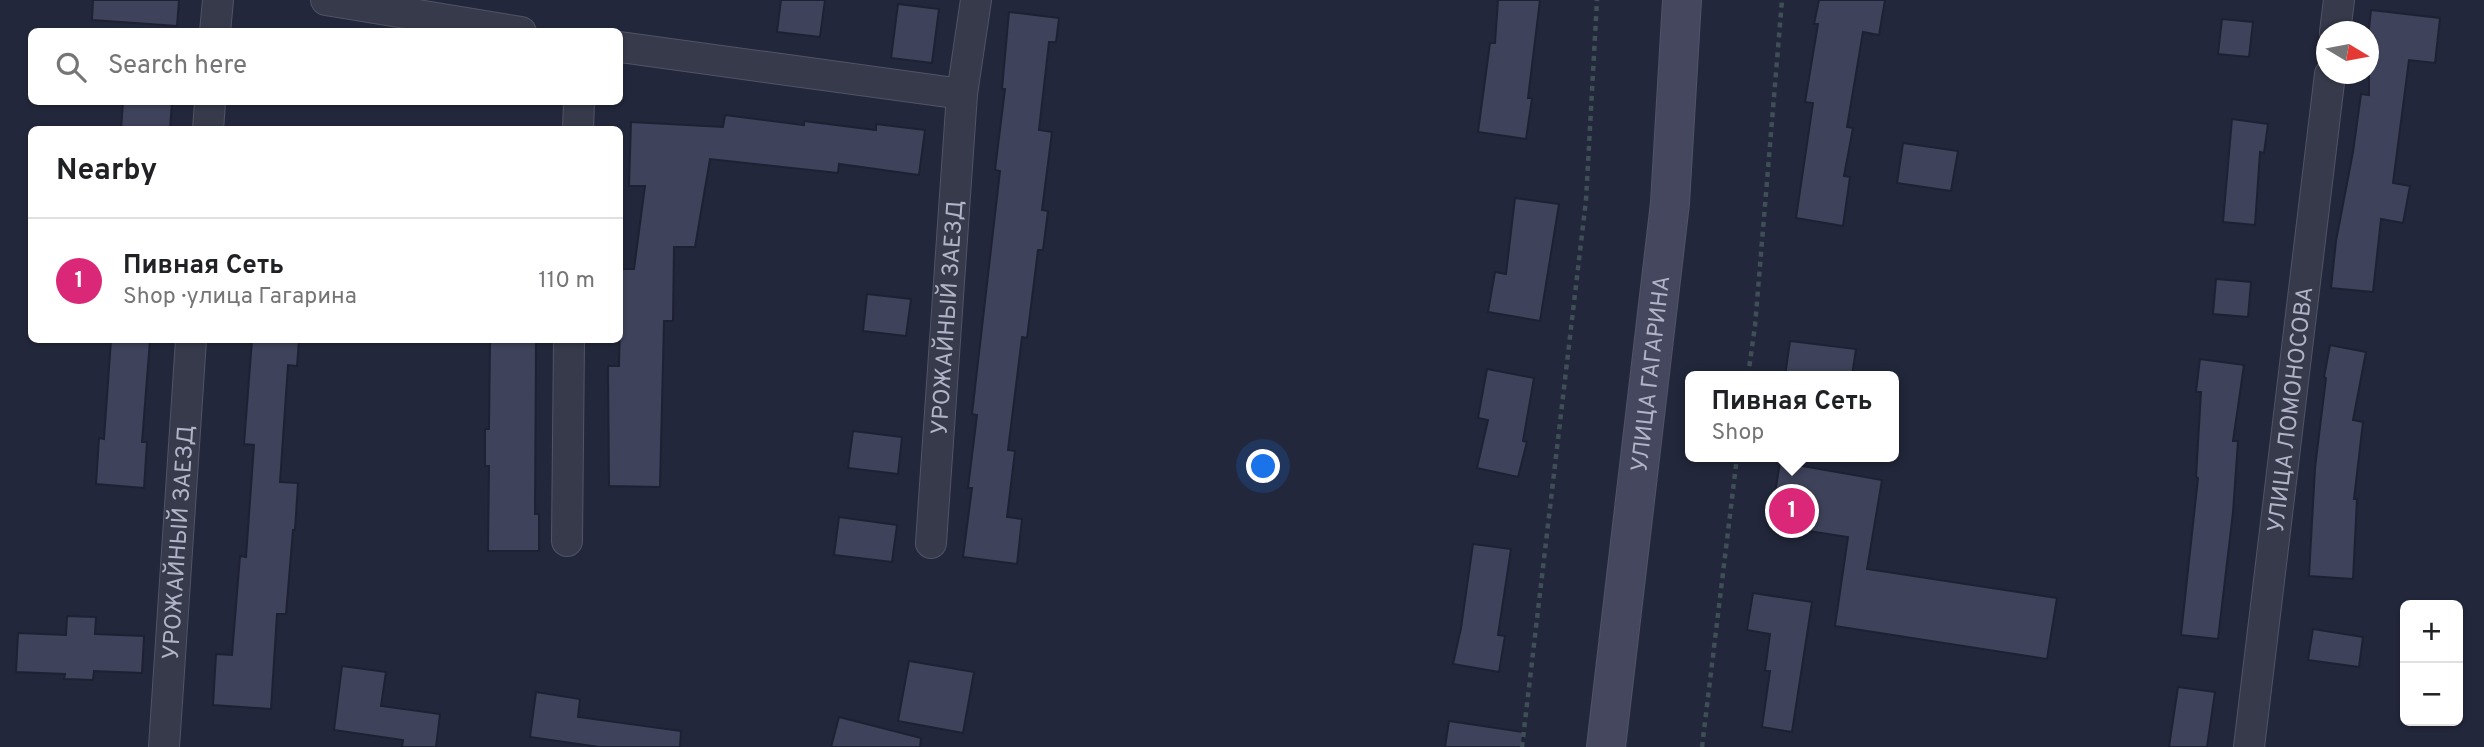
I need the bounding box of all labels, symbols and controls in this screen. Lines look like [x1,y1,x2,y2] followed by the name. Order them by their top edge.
[2316,21,2379,84] north arrow
[28,28,623,105] search box
[52,48,90,86] icon: search
[108,50,247,83] text: Search here
[56,153,157,190] text: Nearby
[926,199,972,436] street label: УРОЖАЙНЫЙ ЗАЕЗД
[123,250,284,283] text: Пивная Сеть
[74,267,84,296] text: 1
[538,267,595,296] text: 110 m
[1626,274,1678,474] street label: УЛИЦА ГАГАРИНА
[123,283,357,312] text: Shop · улица Гагарина
[2263,285,2321,534] street label: УЛИЦА ЛОМОНОСОВА
[1685,371,1899,462] popup
[1711,386,1873,419] text: Пивная Сеть
[1711,419,1764,448] text: Shop
[158,424,202,661] street label: УРОЖАЙНЫЙ ЗАЕЗД
[1246,449,1280,483] your location
[1769,485,1815,537] pin: 1
[2400,600,2463,726] map controls
[2400,600,2463,663] button: +
[2400,663,2463,726] button: −

